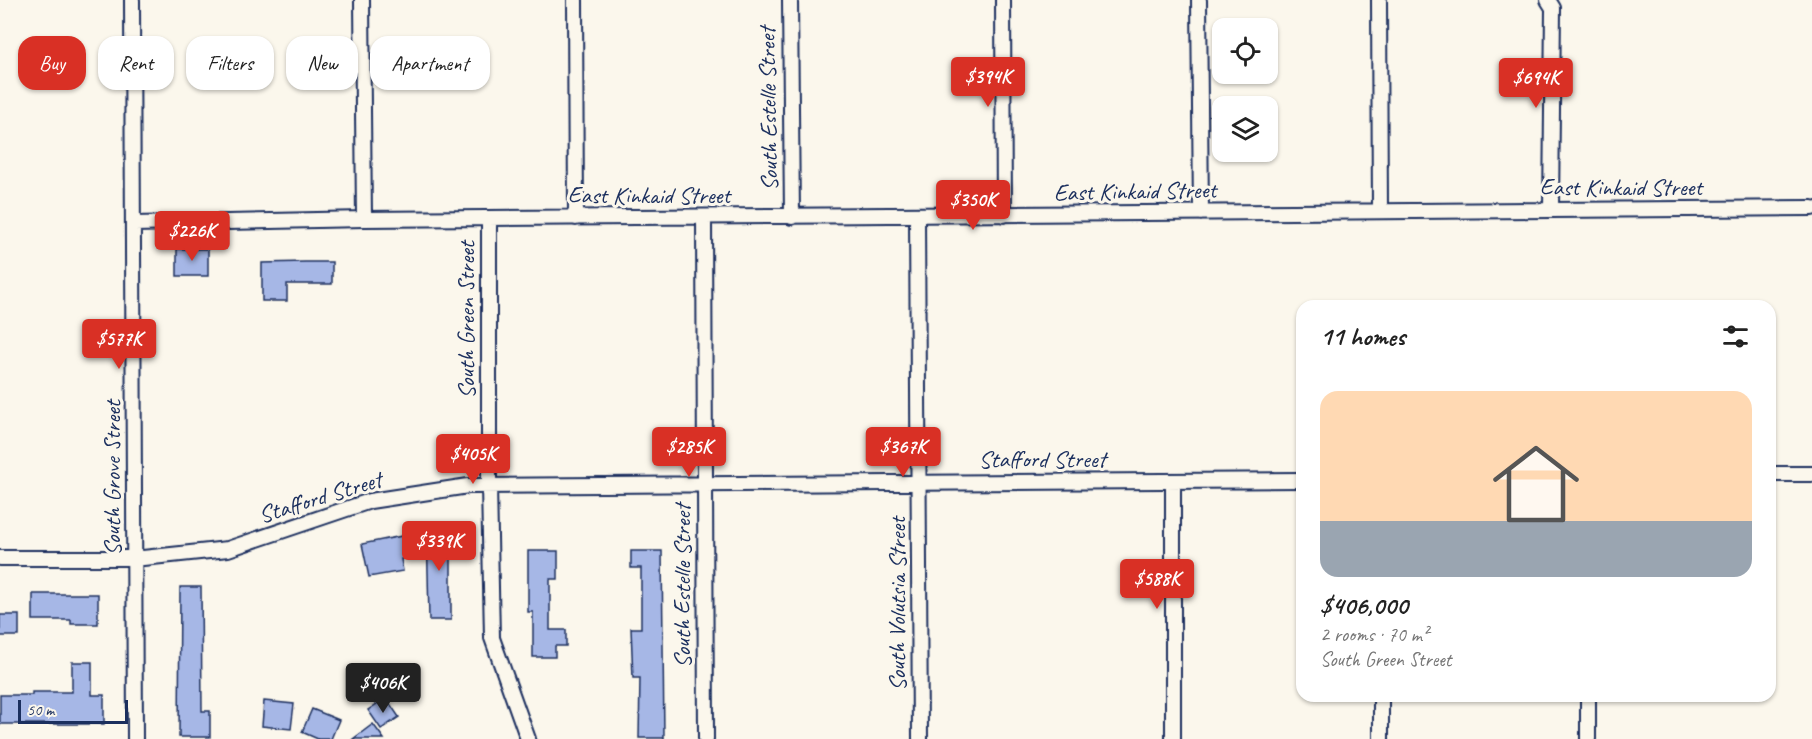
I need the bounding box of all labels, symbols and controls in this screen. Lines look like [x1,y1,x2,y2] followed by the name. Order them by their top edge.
[1212,18,1278,162] map controls
[1212,18,1278,84] button: locate
[752,24,784,191] street label: South Estelle Street
[18,36,86,90] chip: Buy
[98,36,174,90] chip: Rent
[186,36,274,90] chip: Filters
[286,36,358,90] chip: New
[370,36,490,90] chip: Apartment
[946,57,1030,108] pin: $394K
[1494,58,1578,109] pin: $694K
[965,64,1011,89] text: $394K
[1513,65,1559,90] text: $694K
[1212,96,1278,162] button: layers
[1540,172,1704,202] street label: East Kinkaid Street
[1054,175,1219,207] street label: East Kinkaid Street
[568,180,732,210] street label: East Kinkaid Street
[931,180,1015,231] pin: $350K
[950,187,996,212] text: $350K
[150,211,234,262] pin: $226K
[169,218,215,243] text: $226K
[451,239,481,399] street label: South Green Street
[77,319,161,370] pin: $577K
[1320,320,1405,353] text: 11 homes
[1719,320,1752,353] icon: filters
[96,326,142,351] text: $577K
[97,398,127,556] street label: South Grove Street
[647,427,731,478] pin: $285K
[861,427,945,478] pin: $367K
[1482,430,1590,538] icon: home
[431,434,515,485] pin: $405K
[666,434,712,459] text: $285K
[880,434,926,459] text: $367K
[450,441,496,466] text: $405K
[978,444,1109,474] street label: Stafford Street
[255,463,388,530] street label: Stafford Street
[667,501,697,668] street label: South Estelle Street
[882,515,912,691] street label: South Volutsia Street
[397,521,481,572] pin: $339K
[416,528,462,553] text: $339K
[1115,559,1199,610] pin: $588K
[1134,566,1180,591] text: $588K
[1320,589,1408,622] text: $406,000
[1320,622,1428,647] text: 2 rooms · 70 m²
[1320,647,1451,672] text: South Green Street
[341,663,425,714] pin: $406K
[360,670,406,695] text: $406K
[18,697,128,724] scale bar
[27,700,54,720] text: 50 m

